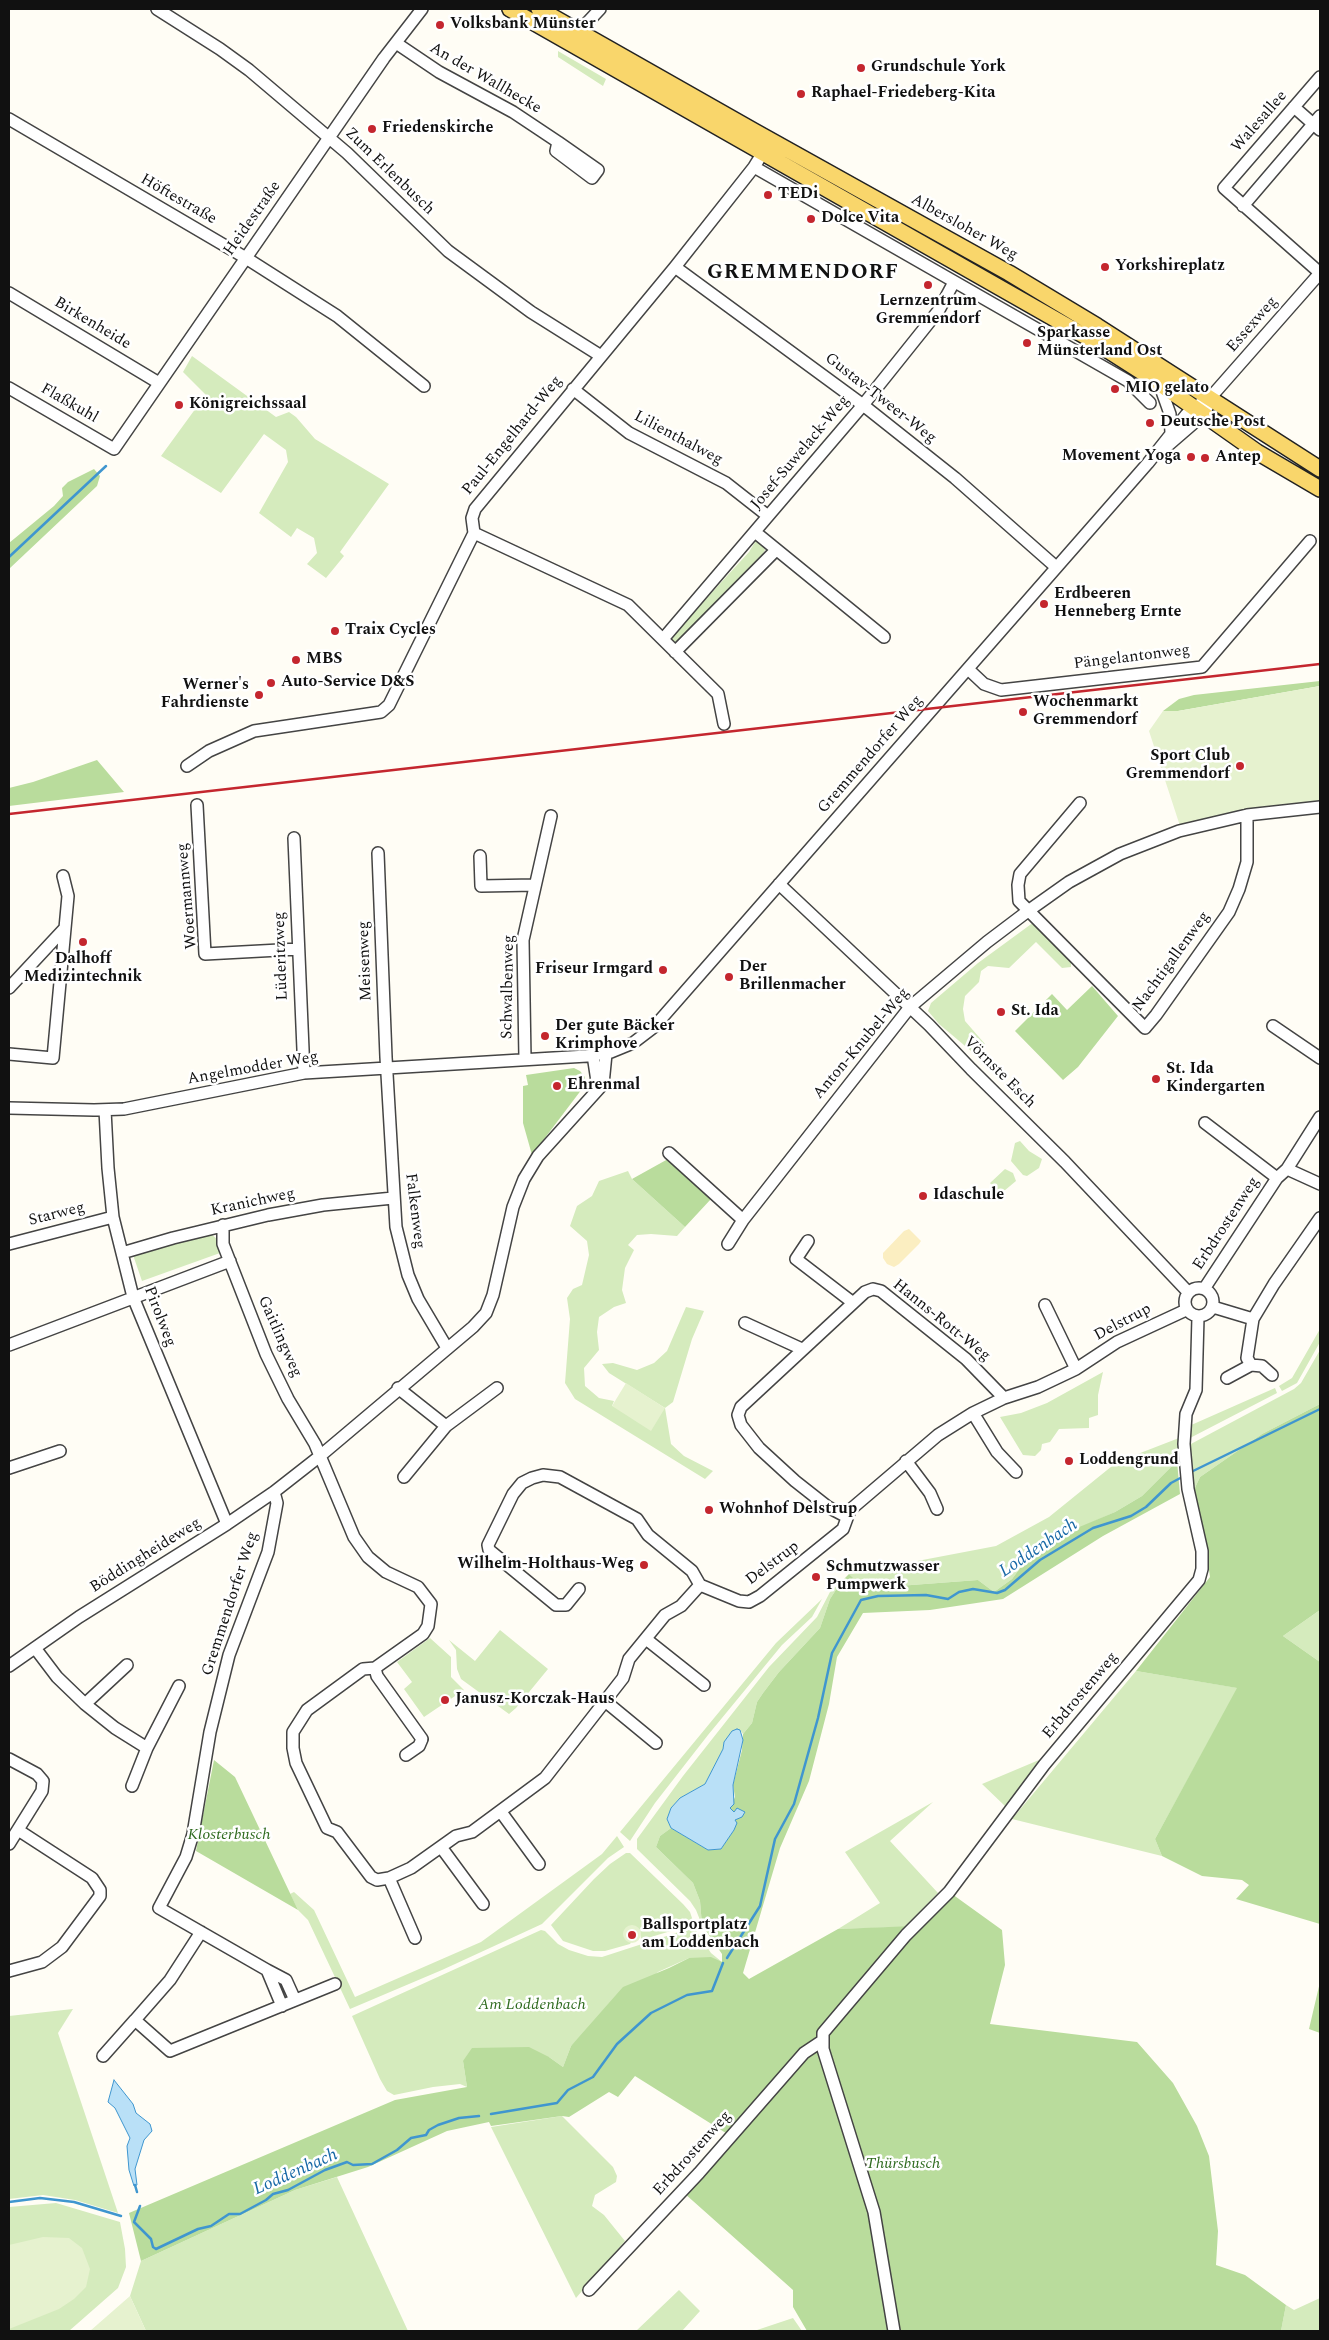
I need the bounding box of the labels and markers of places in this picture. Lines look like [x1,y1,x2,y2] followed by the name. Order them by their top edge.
[450,15,596,35] place label: Volksbank Münster
[434,19,446,31] marker: Volksbank Münster
[871,58,1006,78] place label: Grundschule York
[855,62,867,74] marker: Grundschule York
[811,84,996,104] place label: Raphael-Friedeberg-Kita
[795,88,807,100] marker: Raphael-Friedeberg-Kita
[382,119,493,139] place label: Friedenskirche
[366,123,378,135] marker: Friedenskirche
[778,185,818,205] place label: TEDi
[762,189,774,201] marker: TEDi
[821,209,899,229] place label: Dolce Vita
[805,213,817,225] marker: Dolce Vita
[1115,257,1225,277] place label: Yorkshireplatz
[1099,261,1111,273] marker: Yorkshireplatz
[922,279,934,291] marker: Lernzentrum Gremmendorf
[876,292,980,330] place label: Lernzentrum Gremmendorf
[1037,324,1162,362] place label: Sparkasse Münsterland Ost
[1021,337,1033,349] marker: Sparkasse Münsterland Ost
[1125,379,1209,399] place label: MIO gelato
[1109,383,1121,395] marker: MIO gelato
[189,395,307,415] place label: Königreichssaal
[173,399,185,411] marker: Königreichssaal
[1160,413,1266,433] place label: Deutsche Post
[1144,417,1156,429] marker: Deutsche Post
[1062,447,1181,467] place label: Movement Yoga
[1215,448,1261,468] place label: Antep
[1185,451,1197,463] marker: Movement Yoga
[1199,452,1211,464] marker: Antep
[1054,585,1181,623] place label: Erdbeeren Henneberg Ernte
[1038,598,1050,610] marker: Erdbeeren Henneberg Ernte
[345,621,436,641] place label: Traix Cycles
[329,625,341,637] marker: Traix Cycles
[306,650,342,670] place label: MBS
[290,654,302,666] marker: MBS
[281,673,414,693] place label: Auto-Service D&S
[161,676,249,714] place label: Werner's Fahrdienste
[265,677,277,689] marker: Auto-Service D&S
[253,689,265,701] marker: Werner's Fahrdienste
[1033,693,1139,731] place label: Wochenmarkt Gremmendorf
[1017,706,1029,718] marker: Wochenmarkt Gremmendorf
[1126,747,1230,785] place label: Sport Club Gremmendorf
[1234,760,1246,772] marker: Sport Club Gremmendorf
[77,936,89,948] marker: Dalhoff Medizintechnik
[24,950,142,988] place label: Dalhoff Medizintechnik
[739,958,846,996] place label: Der Brillenmacher
[535,960,653,980] place label: Friseur Irmgard
[657,964,669,976] marker: Friseur Irmgard
[723,971,735,983] marker: Der Brillenmacher
[1011,1002,1059,1022] place label: St. Ida
[995,1006,1007,1018] marker: St. Ida
[555,1017,674,1055] place label: Der gute Bäcker Krimphove
[539,1030,551,1042] marker: Der gute Bäcker Krimphove
[1166,1060,1265,1098] place label: St. Ida Kindergarten
[1150,1073,1162,1085] marker: St. Ida Kindergarten
[567,1076,640,1096] place label: Ehrenmal
[551,1080,563,1092] marker: Ehrenmal
[933,1186,1004,1206] place label: Idaschule
[917,1190,929,1202] marker: Idaschule
[1079,1451,1179,1471] place label: Loddengrund
[1063,1455,1075,1467] marker: Loddengrund
[719,1500,857,1520] place label: Wohnhof Delstrup
[703,1504,715,1516] marker: Wohnhof Delstrup
[457,1555,634,1575] place label: Wilhelm-Holthaus-Weg
[826,1558,939,1596] place label: Schmutzwasser Pumpwerk
[638,1559,650,1571] marker: Wilhelm-Holthaus-Weg
[810,1571,822,1583] marker: Schmutzwasser Pumpwerk
[455,1690,615,1710] place label: Janusz-Korczak-Haus
[439,1694,451,1706] marker: Janusz-Korczak-Haus
[642,1916,759,1954] place label: Ballsportplatz am Loddenbach
[626,1929,638,1941] marker: Ballsportplatz am Loddenbach

